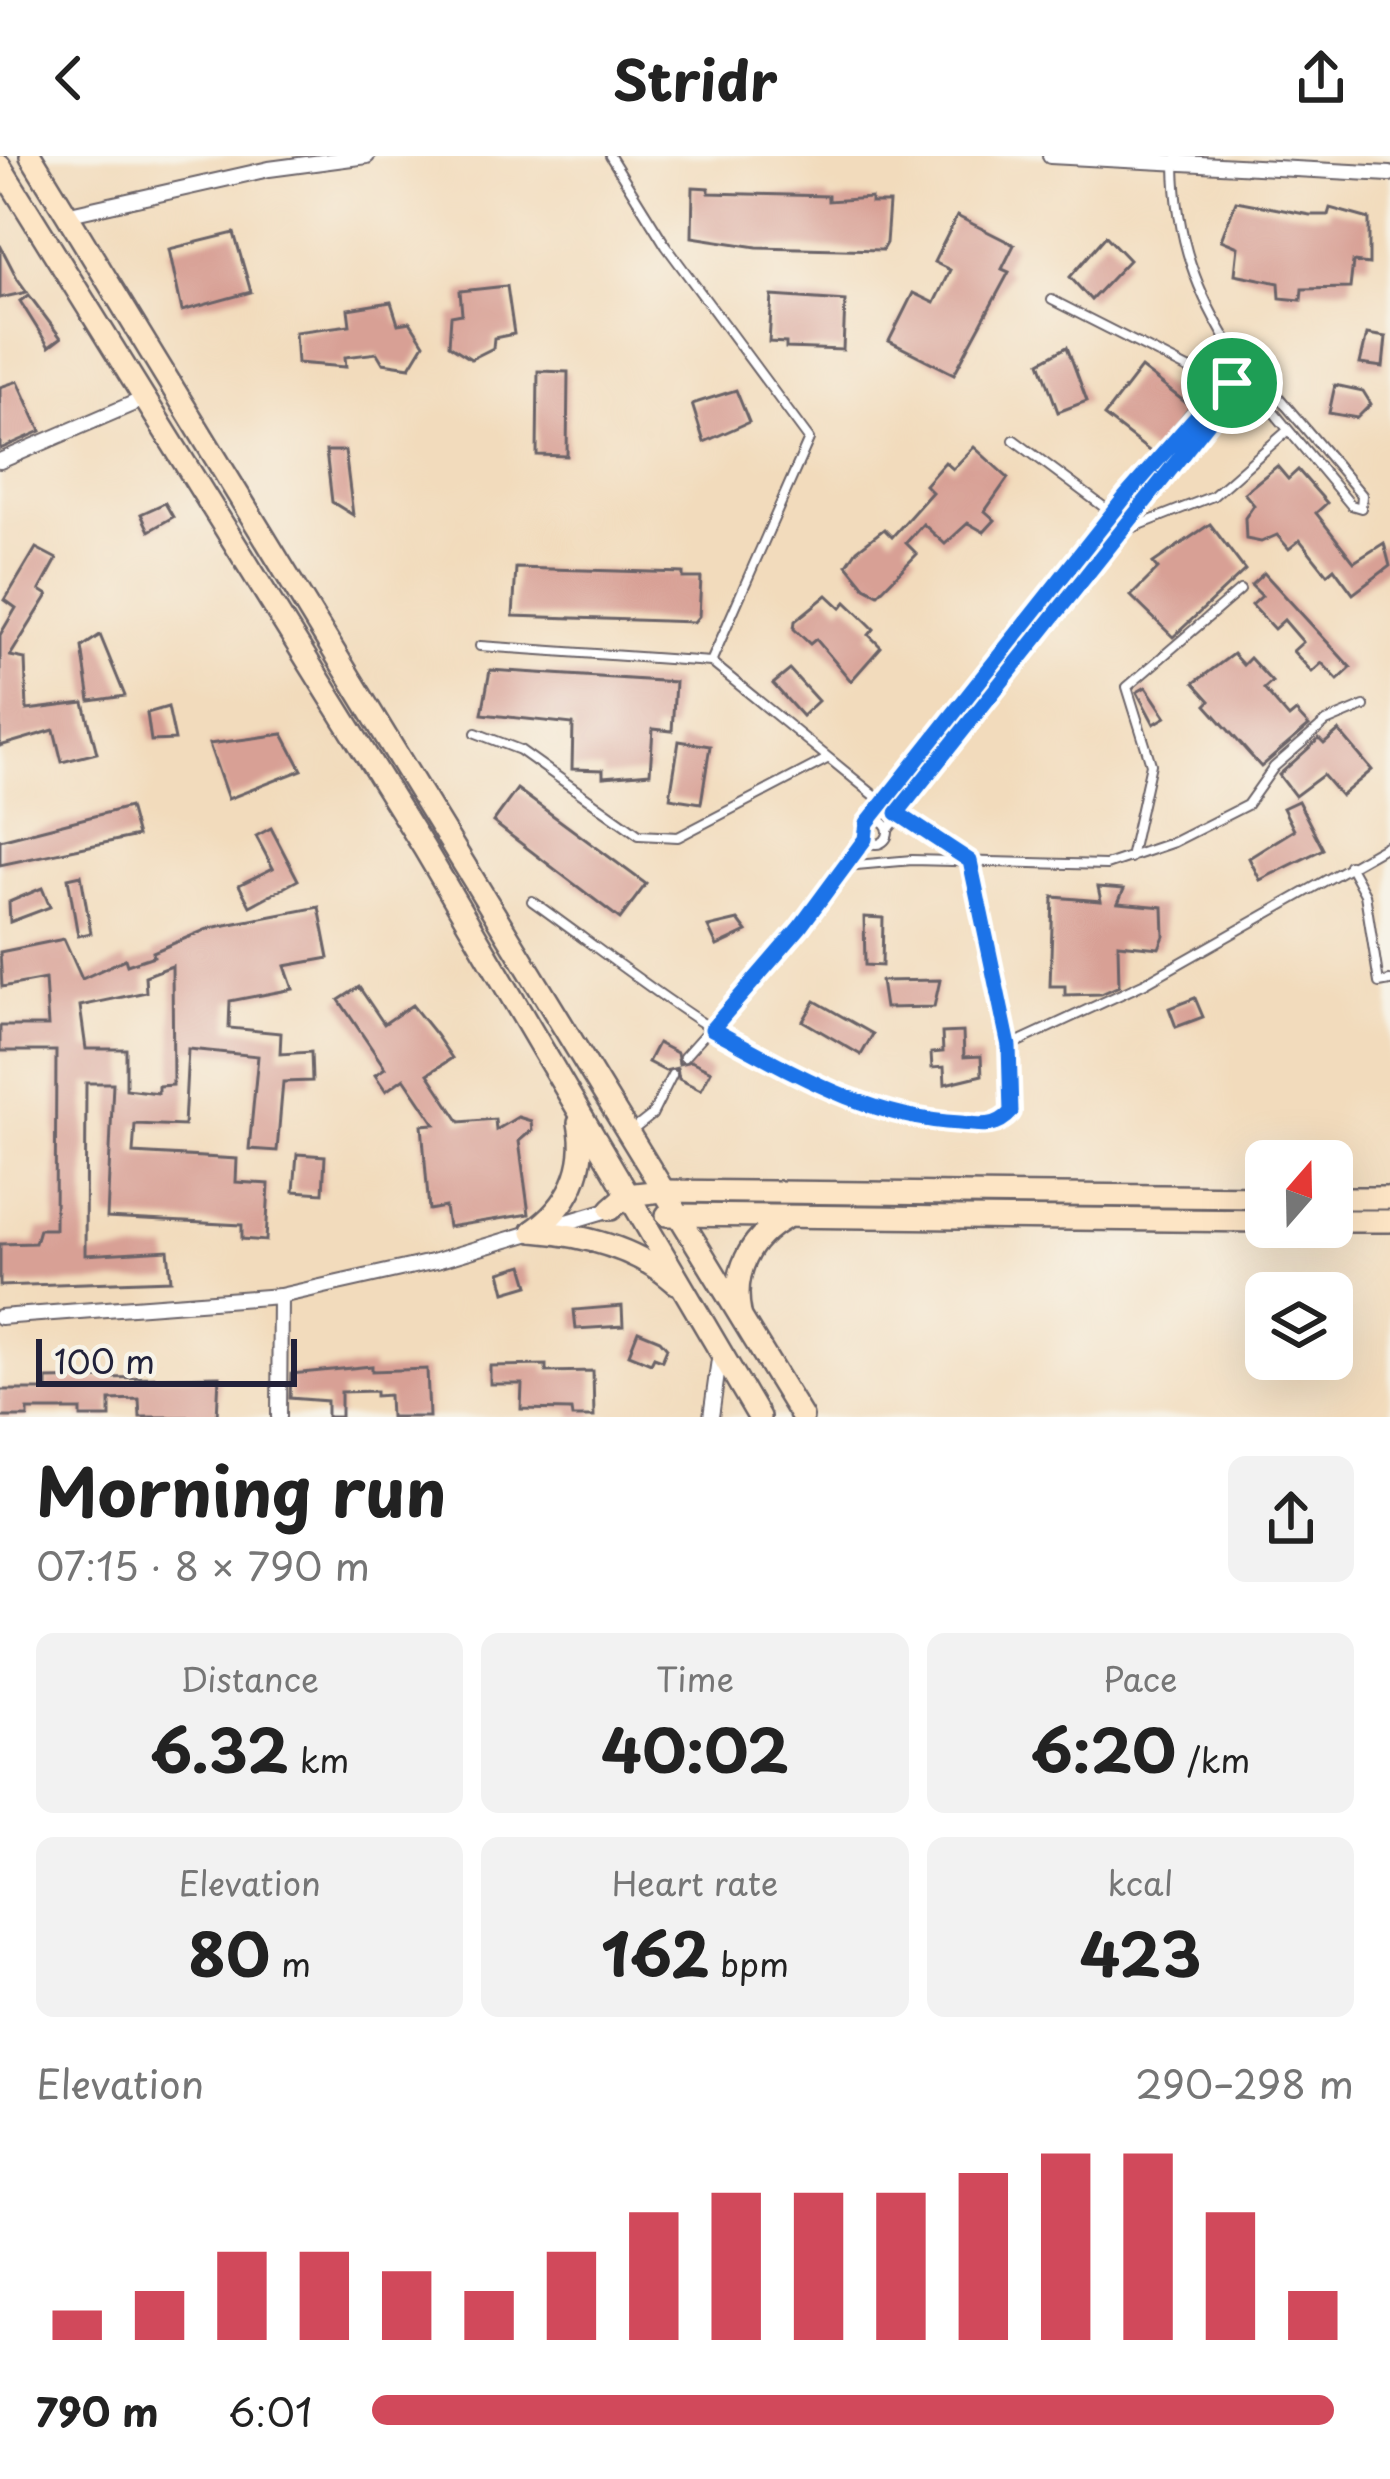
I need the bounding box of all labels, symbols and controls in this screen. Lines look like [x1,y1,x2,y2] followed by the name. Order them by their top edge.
[613,38,777,119] text: Stridr
[36,45,102,111] icon: back
[1288,45,1354,111] icon: share
[1181,332,1283,434] pin
[1199,350,1265,416] icon: arrive
[1245,1140,1353,1248] north arrow
[1245,1140,1353,1380] map controls
[1245,1272,1353,1380] button: layers
[36,1333,297,1386] scale bar
[54,1335,155,1385] text: 100 m
[36,1440,446,1539] text: Morning run
[1228,1456,1354,1582] button: share
[36,1535,370,1594] text: 07:15 · 8 × 790 m
[180,1653,319,1703] text: Distance
[656,1653,734,1703] text: Time
[1103,1653,1178,1703] text: Pace
[150,1703,289,1793] text: 6.32
[601,1703,789,1793] text: 40:02
[1030,1703,1176,1793] text: 6:20
[289,1734,349,1784] text: km
[1176,1734,1250,1784] text: /km
[178,1857,321,1907] text: Elevation
[612,1857,778,1907] text: Heart rate
[1107,1857,1173,1907] text: kcal
[188,1907,270,1997] text: 80
[601,1907,710,1997] text: 162
[1079,1907,1201,1997] text: 423
[270,1938,311,1988] text: m
[710,1938,789,1988] text: bpm
[36,2053,204,2112] text: Elevation
[1135,2053,1354,2112] text: 290–298 m
[36,2381,159,2440] text: 790 m
[228,2381,312,2440] text: 6:01

